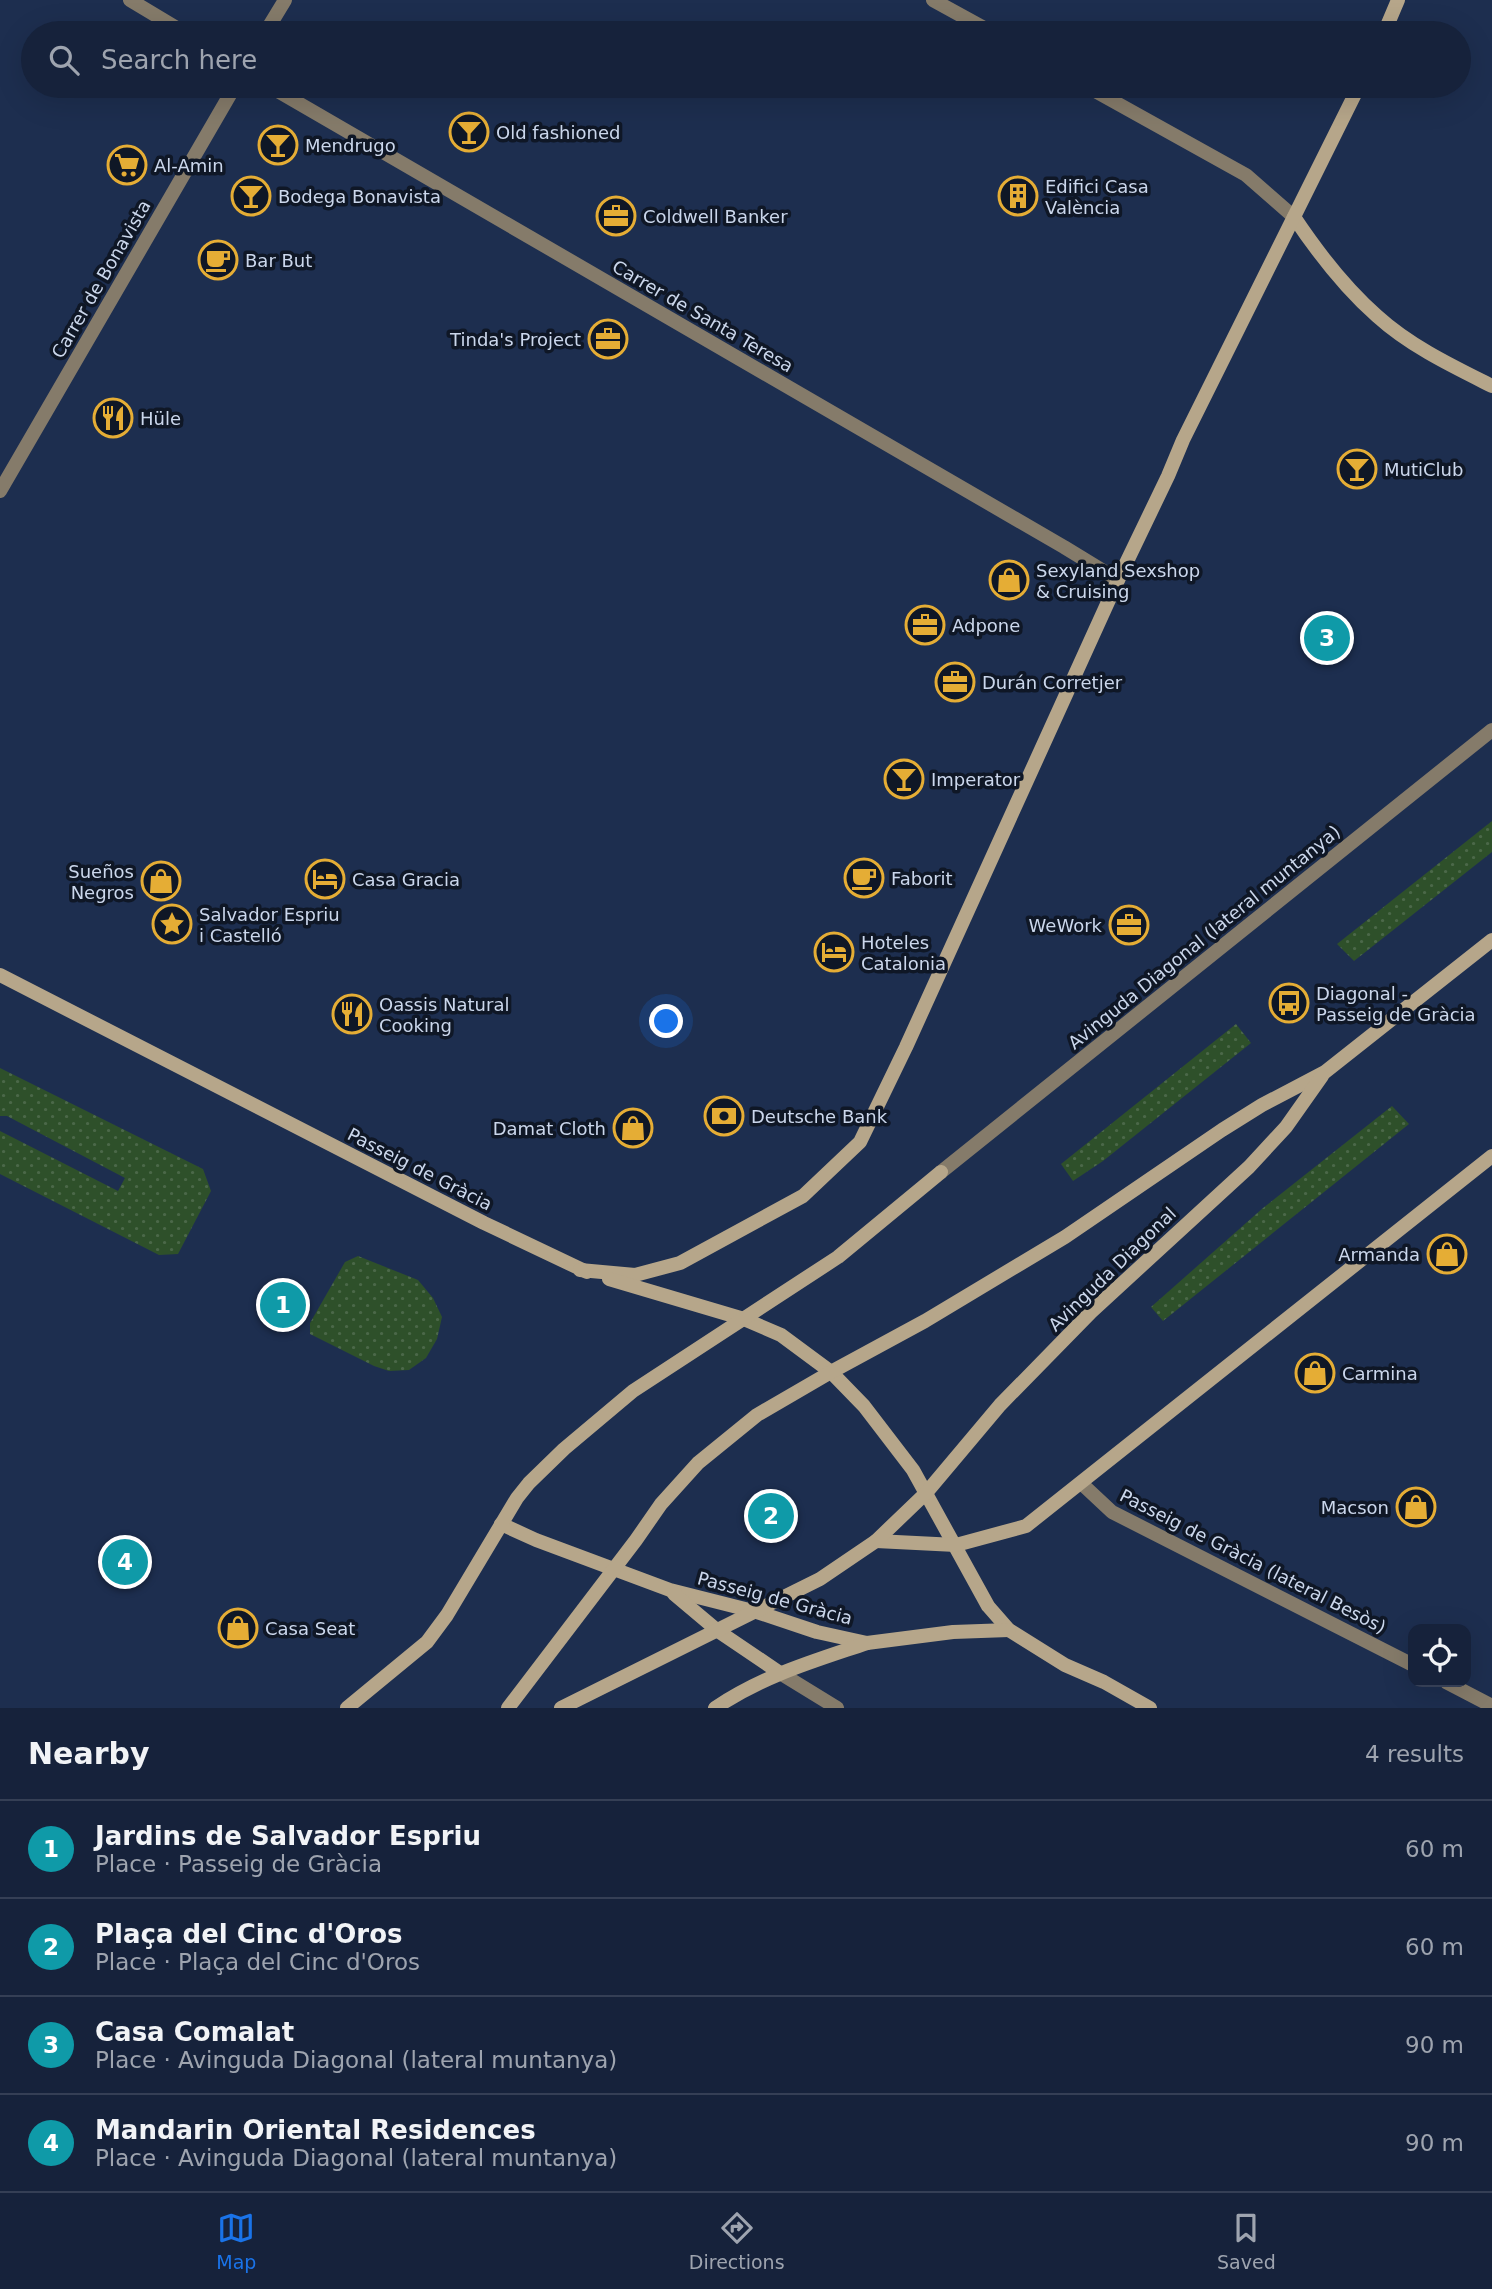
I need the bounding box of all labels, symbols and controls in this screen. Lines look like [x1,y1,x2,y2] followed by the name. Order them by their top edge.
[21,21,1471,98] search box
[45,41,83,79] icon: search
[101,45,257,75] text: Search here
[448,111,490,153] bar icon: Old fashioned
[496,122,620,143] place label: Old fashioned
[257,124,299,166] bar icon: Mendrugo
[305,135,396,156] place label: Mendrugo
[106,144,148,186] supermarket icon: Al-Amin
[154,155,224,176] place label: Al-Amin
[230,175,272,217] bar icon: Bodega Bonavista
[997,175,1039,217] building icon: Edifici Casa València
[1045,176,1149,218] place label: Edifici Casa València
[278,186,441,207] place label: Bodega Bonavista
[595,195,637,237] office icon: Coldwell Banker
[47,196,155,362] street label: Carrer de Bonavista
[643,206,788,227] place label: Coldwell Banker
[197,239,239,281] cafe icon: Bar But
[245,250,312,271] place label: Bar But
[609,256,797,376] street label: Carrer de Santa Teresa
[587,318,629,360] office icon: Tinda's Project
[449,329,581,350] place label: Tinda's Project
[92,397,134,439] restaurant icon: Hüle
[140,408,181,429] place label: Hüle
[1336,448,1378,490] bar icon: MutiClub
[1384,459,1463,480] place label: MutiClub
[988,559,1030,601] shop icon: Sexyland Sexshop & Cruising
[1036,560,1200,602] place label: Sexyland Sexshop & Cruising
[904,604,946,646] office icon: Adpone
[1304,612,1350,664] pin: 3
[952,615,1020,636] place label: Adpone
[934,661,976,703] office icon: Durán Corretjer
[982,672,1123,693] place label: Durán Corretjer
[883,758,925,800] bar icon: Imperator
[931,769,1021,790] place label: Imperator
[1064,821,1344,1053] street label: Avinguda Diagonal (lateral muntanya)
[843,857,885,899] cafe icon: Faborit
[304,858,346,900] hotel icon: Casa Gracia
[140,860,182,902] shop icon: Sueños Negros
[68,861,134,903] place label: Sueños Negros
[891,868,953,889] place label: Faborit
[352,869,460,890] place label: Casa Gracia
[151,903,193,945] place icon: Salvador Espriu i Castelló
[199,904,340,946] place label: Salvador Espriu i Castelló
[1108,904,1150,946] office icon: WeWork
[1029,915,1103,936] place label: WeWork
[813,931,855,973] hotel icon: Hoteles Catalonia
[861,932,946,974] place label: Hoteles Catalonia
[1268,982,1310,1024] bus stop icon: Diagonal - Passeig de Gràcia
[1316,983,1476,1025] place label: Diagonal - Passeig de Gràcia
[331,993,373,1035] restaurant icon: Oassis Natural Cooking
[379,994,509,1036] place label: Oassis Natural Cooking
[649,1004,683,1038] your location
[703,1095,745,1137] bank icon: Deutsche Bank
[751,1106,888,1127] place label: Deutsche Bank
[612,1107,654,1149] shop icon: Damat Cloth
[493,1118,606,1139] place label: Damat Cloth
[344,1123,496,1215] street label: Passeig de Gràcia
[1044,1203,1180,1335] street label: Avinguda Diagonal
[1426,1233,1468,1275] shop icon: Armanda
[1338,1244,1420,1265] place label: Armanda
[260,1279,306,1331] pin: 1
[1294,1352,1336,1394] shop icon: Carmina
[1342,1363,1418,1384] place label: Carmina
[1116,1484,1390,1638] street label: Passeig de Gràcia (lateral Besòs)
[1395,1486,1437,1528] shop icon: Macson
[748,1490,794,1542] pin: 2
[1321,1497,1389,1518] place label: Macson
[102,1536,148,1588] pin: 4
[695,1567,855,1629] street label: Passeig de Gràcia
[217,1607,259,1649] shop icon: Casa Seat
[265,1618,355,1639] place label: Casa Seat
[1408,1624,1471,1687] map controls
[1408,1624,1471,1687] button: locate
[28,1736,150,1771] text: Nearby
[1365,1741,1464,1767] text: 4 results
[95,1821,481,1851] text: Jardins de Salvador Espriu
[43,1836,59,1862] text: 1
[1405,1836,1464,1862] text: 60 m
[95,1851,382,1877] text: Place · Passeig de Gràcia
[95,1919,403,1949] text: Plaça del Cinc d'Oros
[43,1934,59,1960] text: 2
[1405,1934,1464,1960] text: 60 m
[95,1949,420,1975] text: Place · Plaça del Cinc d'Oros
[95,2017,294,2047] text: Casa Comalat
[43,2032,59,2058] text: 3
[1405,2032,1464,2058] text: 90 m
[95,2047,617,2073] text: Place · Avinguda Diagonal (lateral muntanya)
[95,2115,536,2145] text: Mandarin Oriental Residences
[43,2130,59,2156] text: 4
[1405,2130,1464,2156] text: 90 m
[95,2145,617,2171] text: Place · Avinguda Diagonal (lateral muntanya)
[216,2209,256,2273] tab: Map
[689,2209,785,2273] tab: Directions
[1217,2209,1276,2273] tab: Saved

